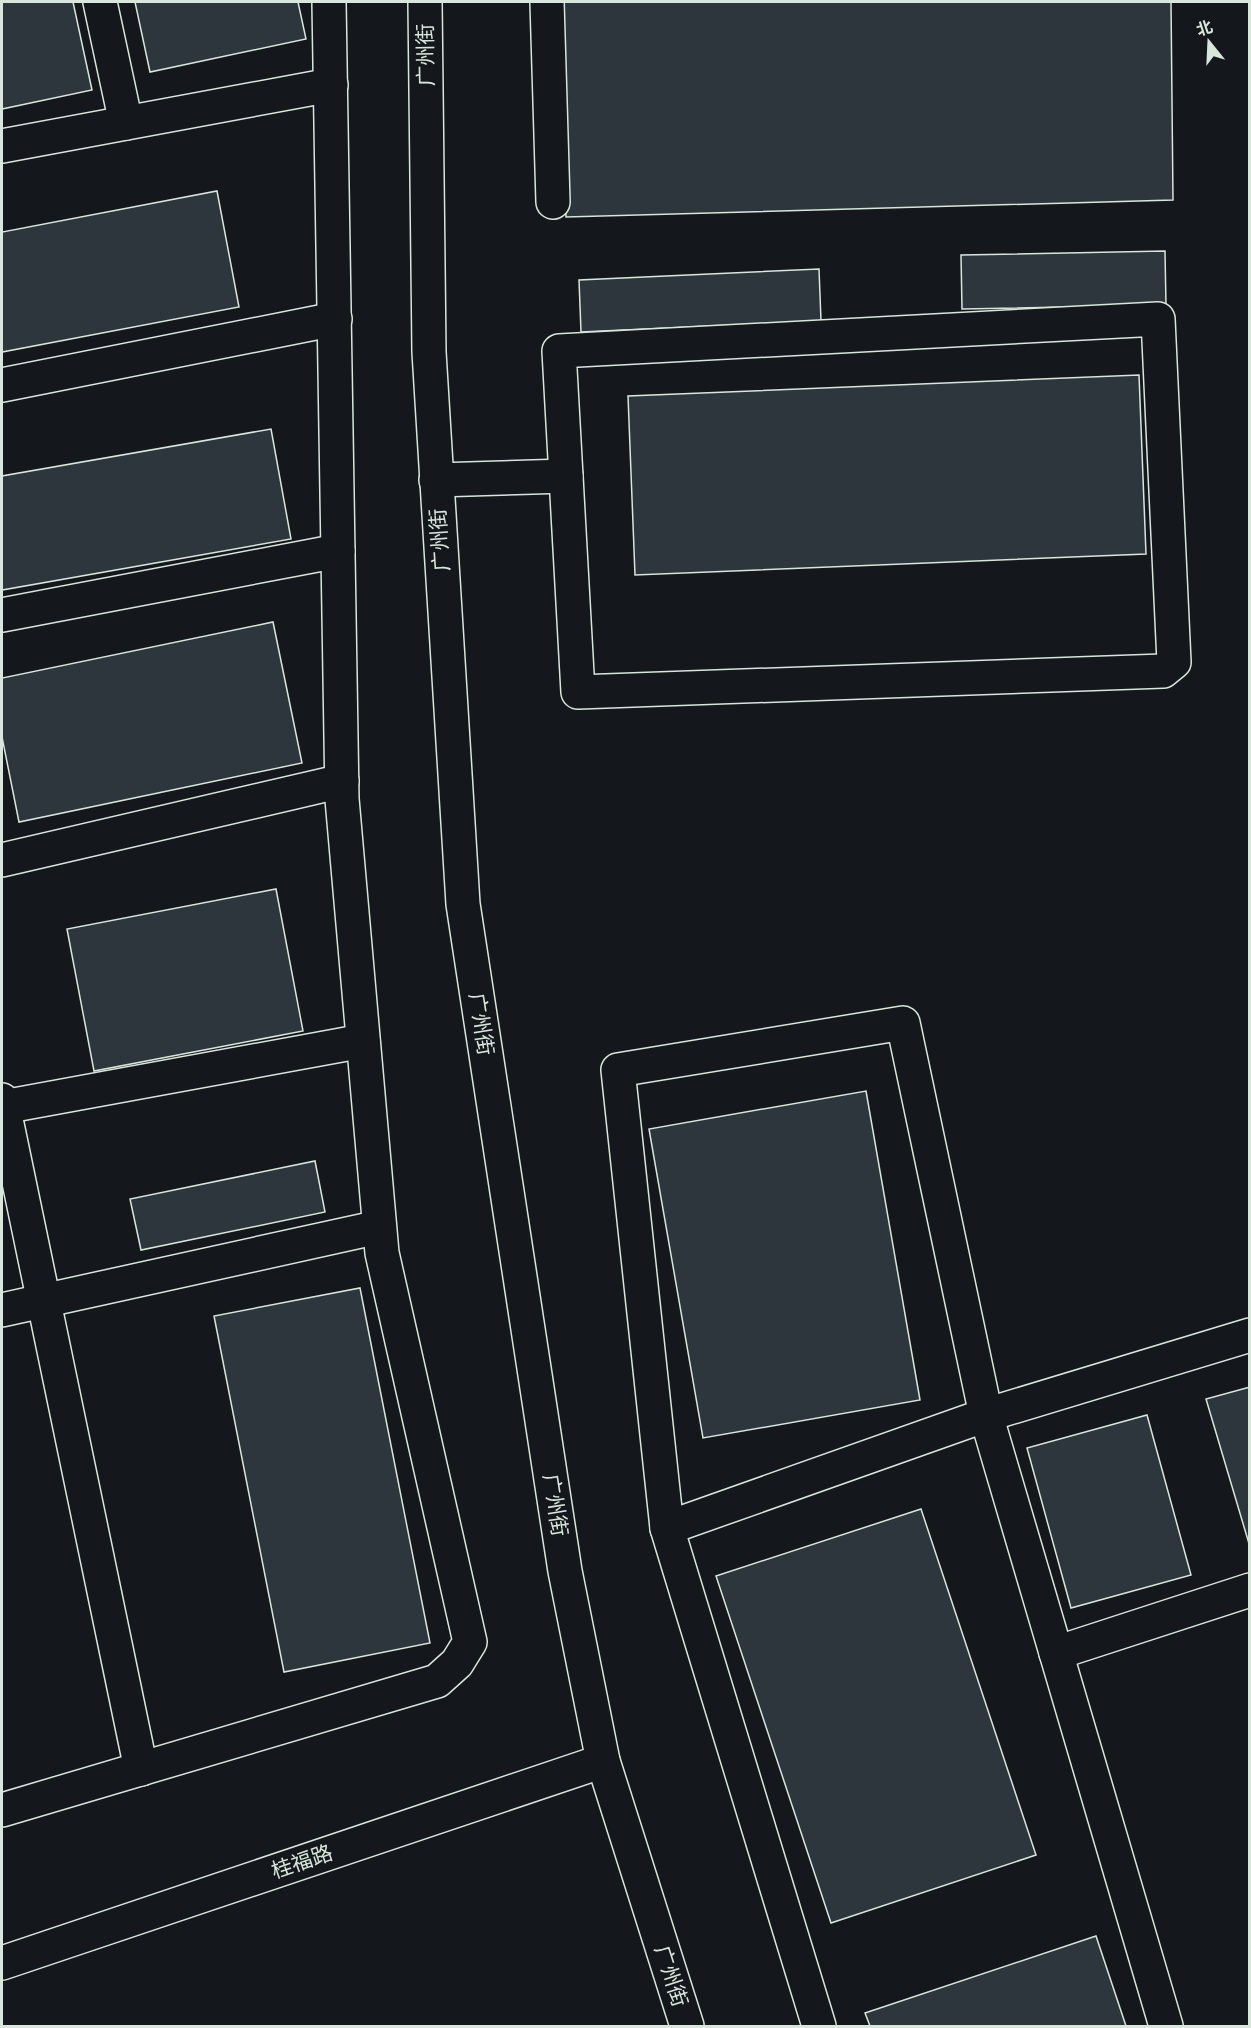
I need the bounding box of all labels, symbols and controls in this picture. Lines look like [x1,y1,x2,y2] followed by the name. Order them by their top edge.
[1179,12,1239,72] north arrow
[1194,17,1215,40] text: 北
[412,23,440,87] street label: 广州街
[425,508,455,572] street label: 广州街
[463,991,499,1057] street label: 广州街
[537,1472,573,1538] street label: 广州街
[268,1839,336,1885] street label: 桂福路
[649,1942,693,2010] street label: 广州街

